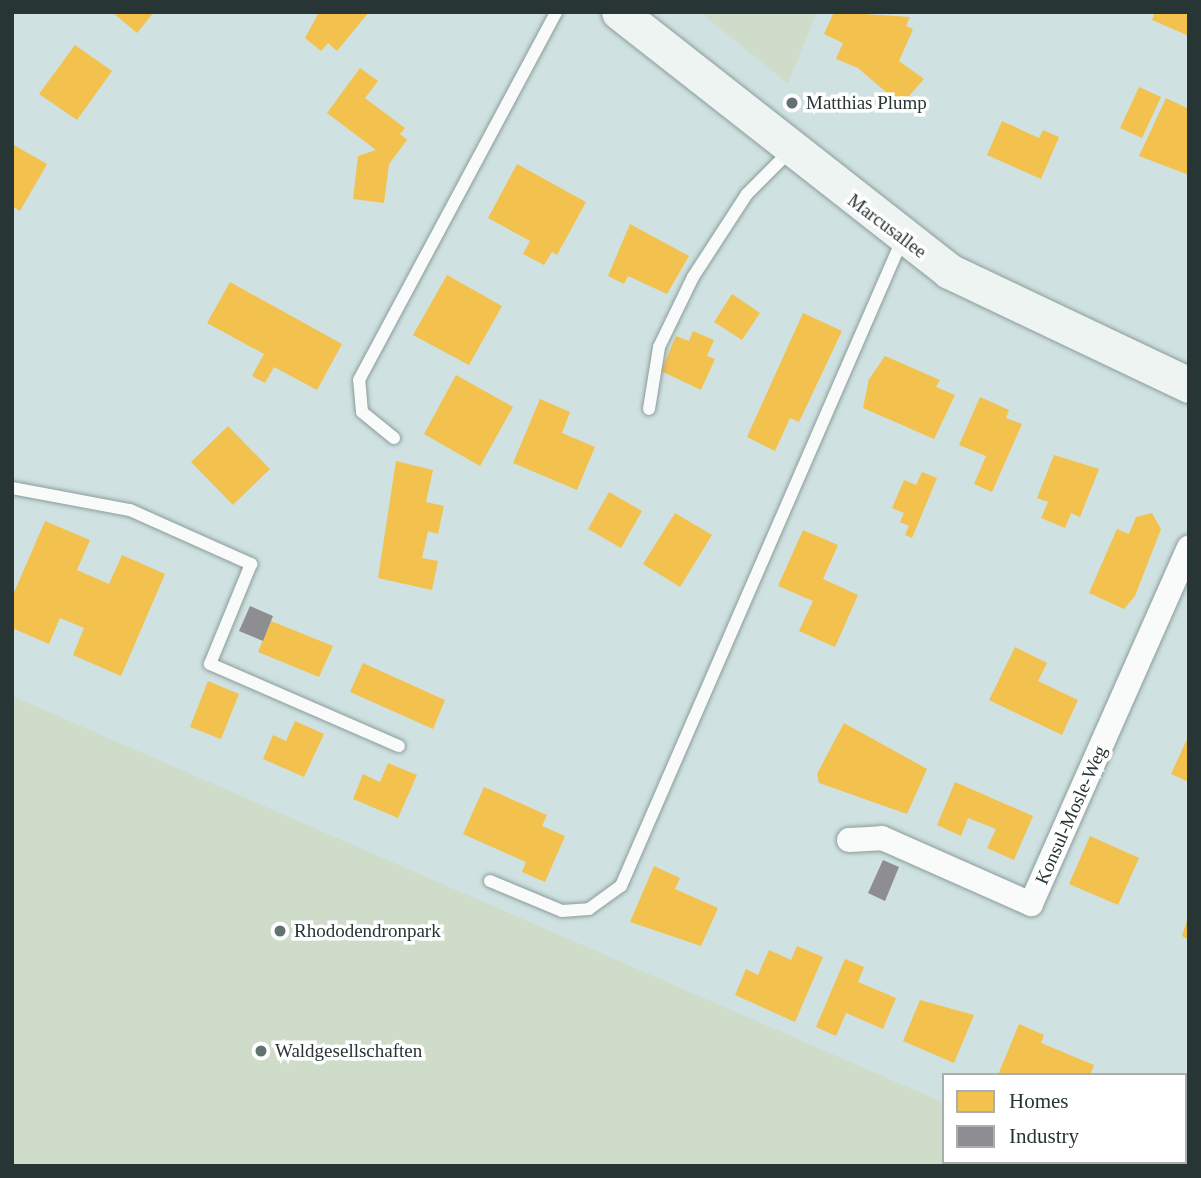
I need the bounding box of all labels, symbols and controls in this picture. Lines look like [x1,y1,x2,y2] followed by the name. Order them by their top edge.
[806,92,927,114] place label: Matthias Plump
[784,95,800,111] marker: Matthias Plump
[843,189,931,263] street label: Marcusallee
[1030,742,1112,888] street label: Konsul-Mosle-Weg
[294,920,441,942] place label: Rhododendronpark
[272,923,288,939] marker: Rhododendronpark
[275,1040,422,1062] place label: Waldgesellschaften
[253,1043,269,1059] marker: Waldgesellschaften
[942,1073,1187,1164] legend
[1009,1089,1069,1113] text: Homes
[1009,1124,1079,1148] text: Industry

